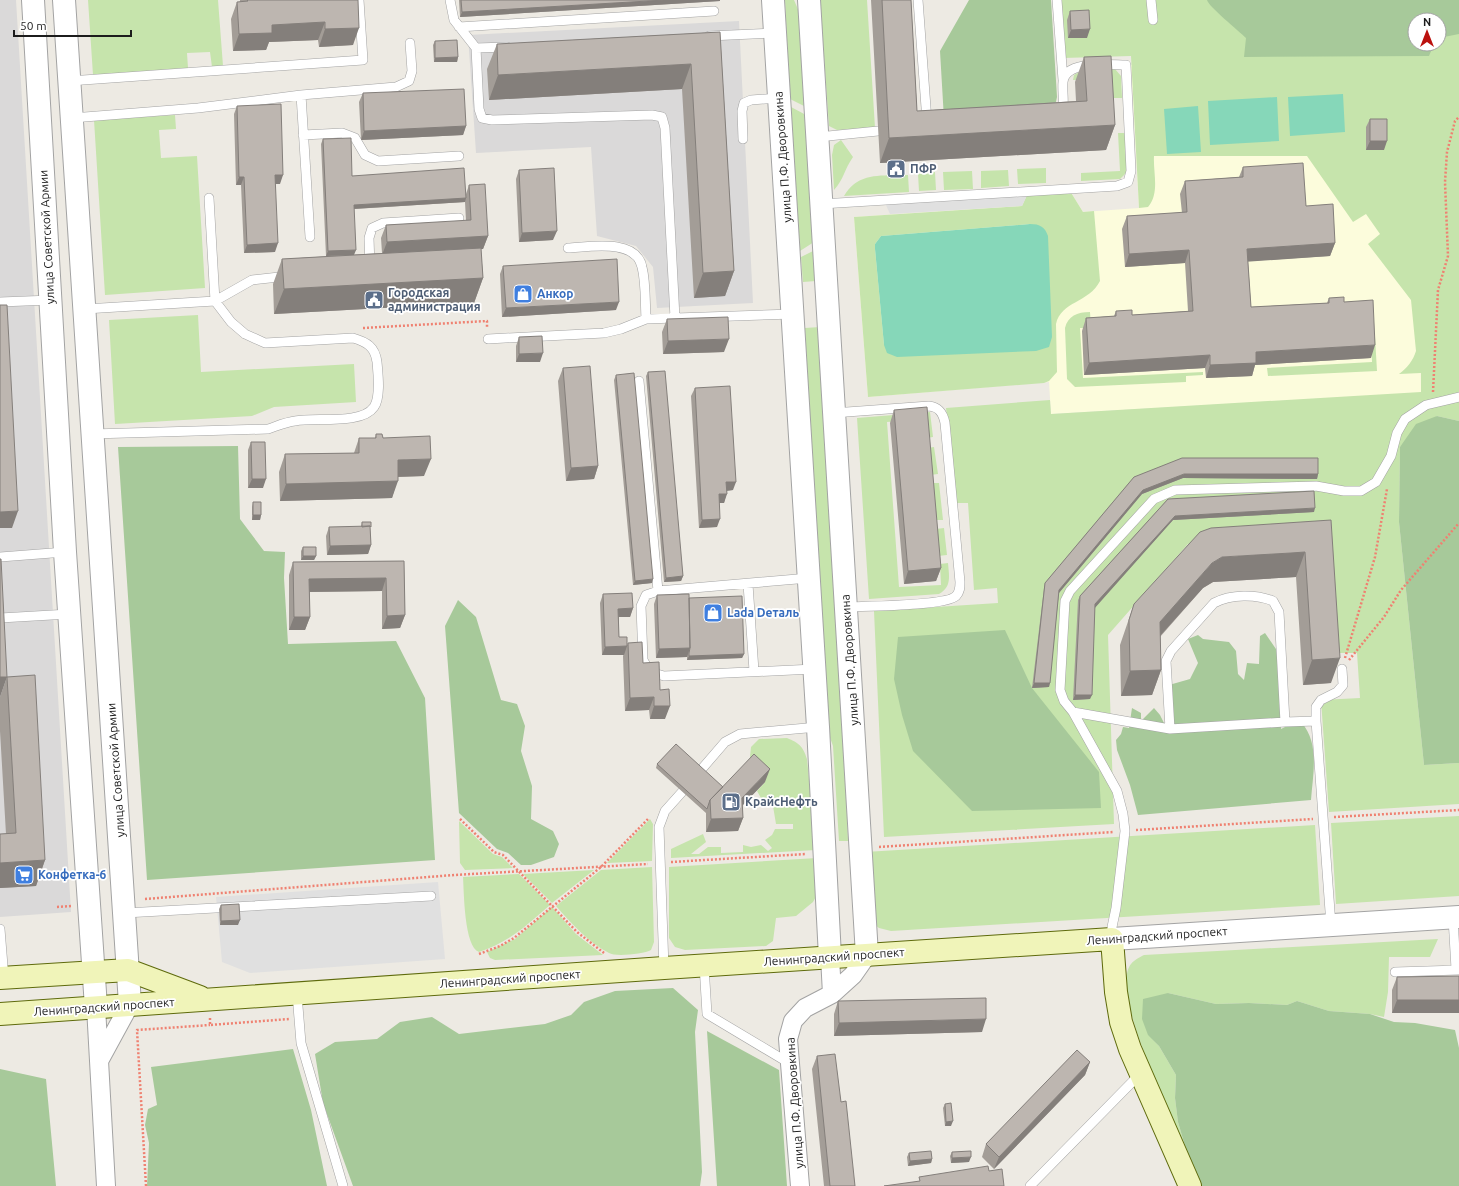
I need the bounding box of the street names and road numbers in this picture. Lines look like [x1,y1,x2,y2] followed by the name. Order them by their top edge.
[771,91,794,223] street label: улица П.Ф. Дворовкина
[36,169,57,305] street label: улица Советской Армии
[838,594,861,726] street label: улица П.Ф. Дворовкина
[104,702,127,838] street label: улица Советской Армии
[1086,924,1229,947] street label: Ленинградский проспект
[763,945,906,968] street label: Ленинградский проспект
[439,967,582,990] street label: Ленинградский проспект
[33,995,176,1018] street label: Ленинградский проспект
[783,1037,806,1169] street label: улица П.Ф. Дворовкина

